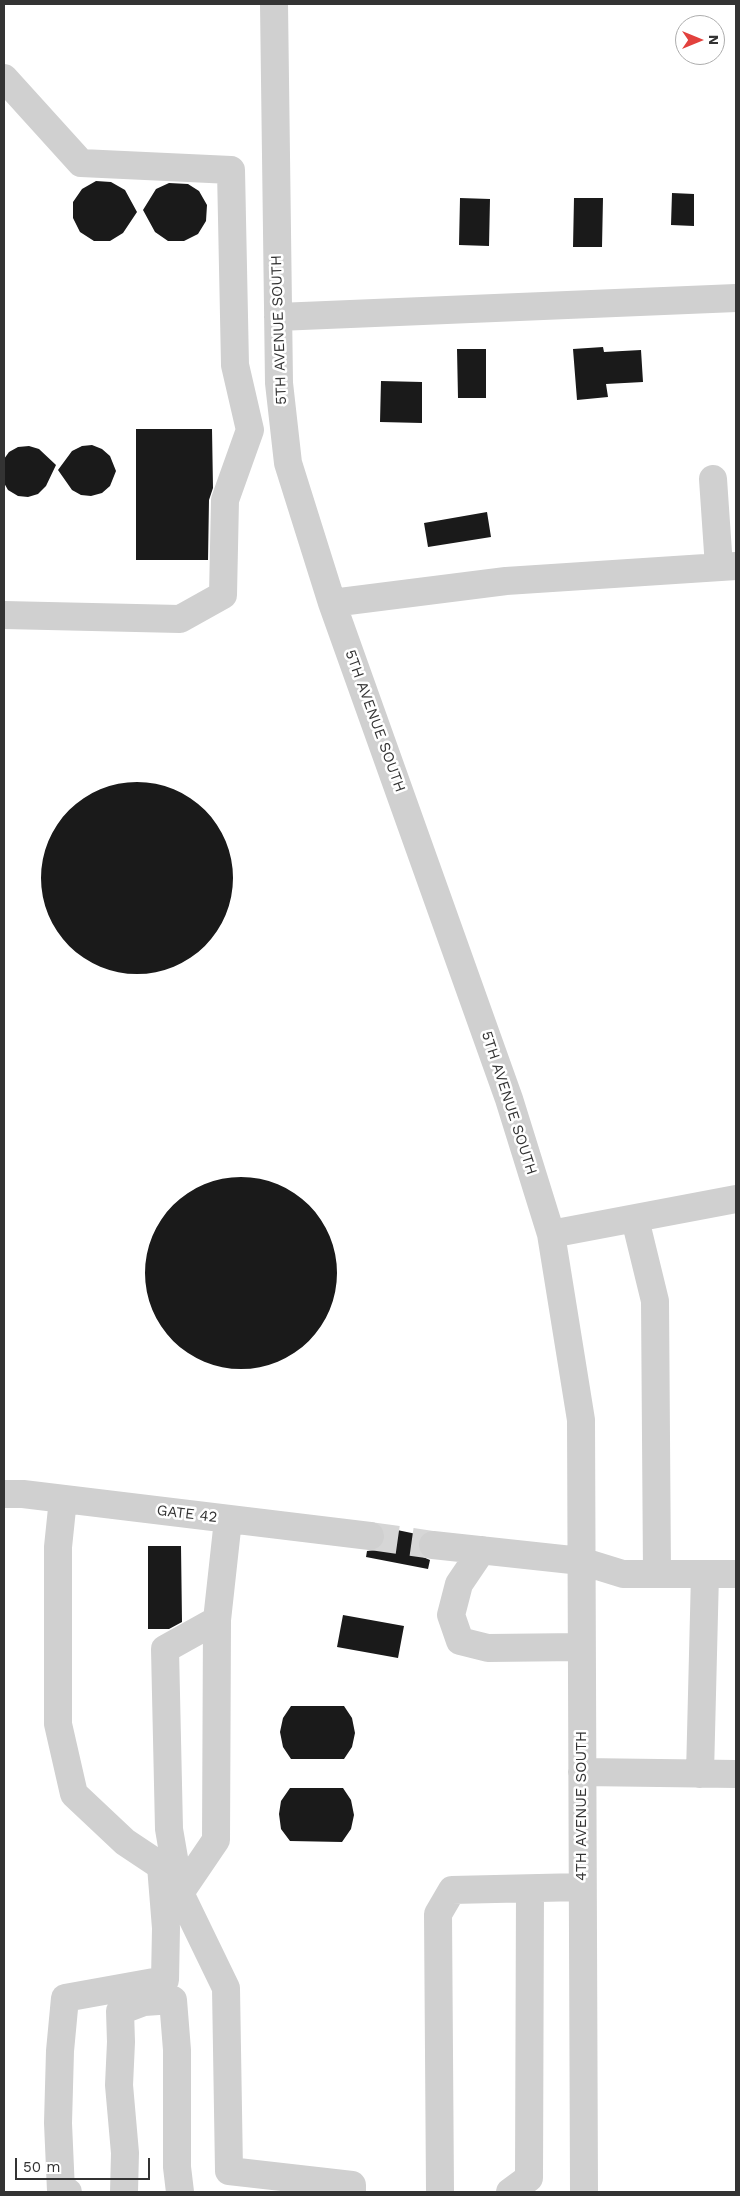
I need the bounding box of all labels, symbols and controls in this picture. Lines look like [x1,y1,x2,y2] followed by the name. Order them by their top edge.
[675,15,725,65] north arrow
[706,35,722,45] text: N
[267,255,291,405] street label: 5TH AVENUE SOUTH
[341,647,409,795] street label: 5TH AVENUE SOUTH
[477,1029,541,1177] street label: 5TH AVENUE SOUTH
[156,1501,218,1527] street label: GATE 42
[573,1731,591,1881] street label: 4TH AVENUE SOUTH
[18,2148,152,2180] scale bar
[23,2158,60,2176] text: 50 m

